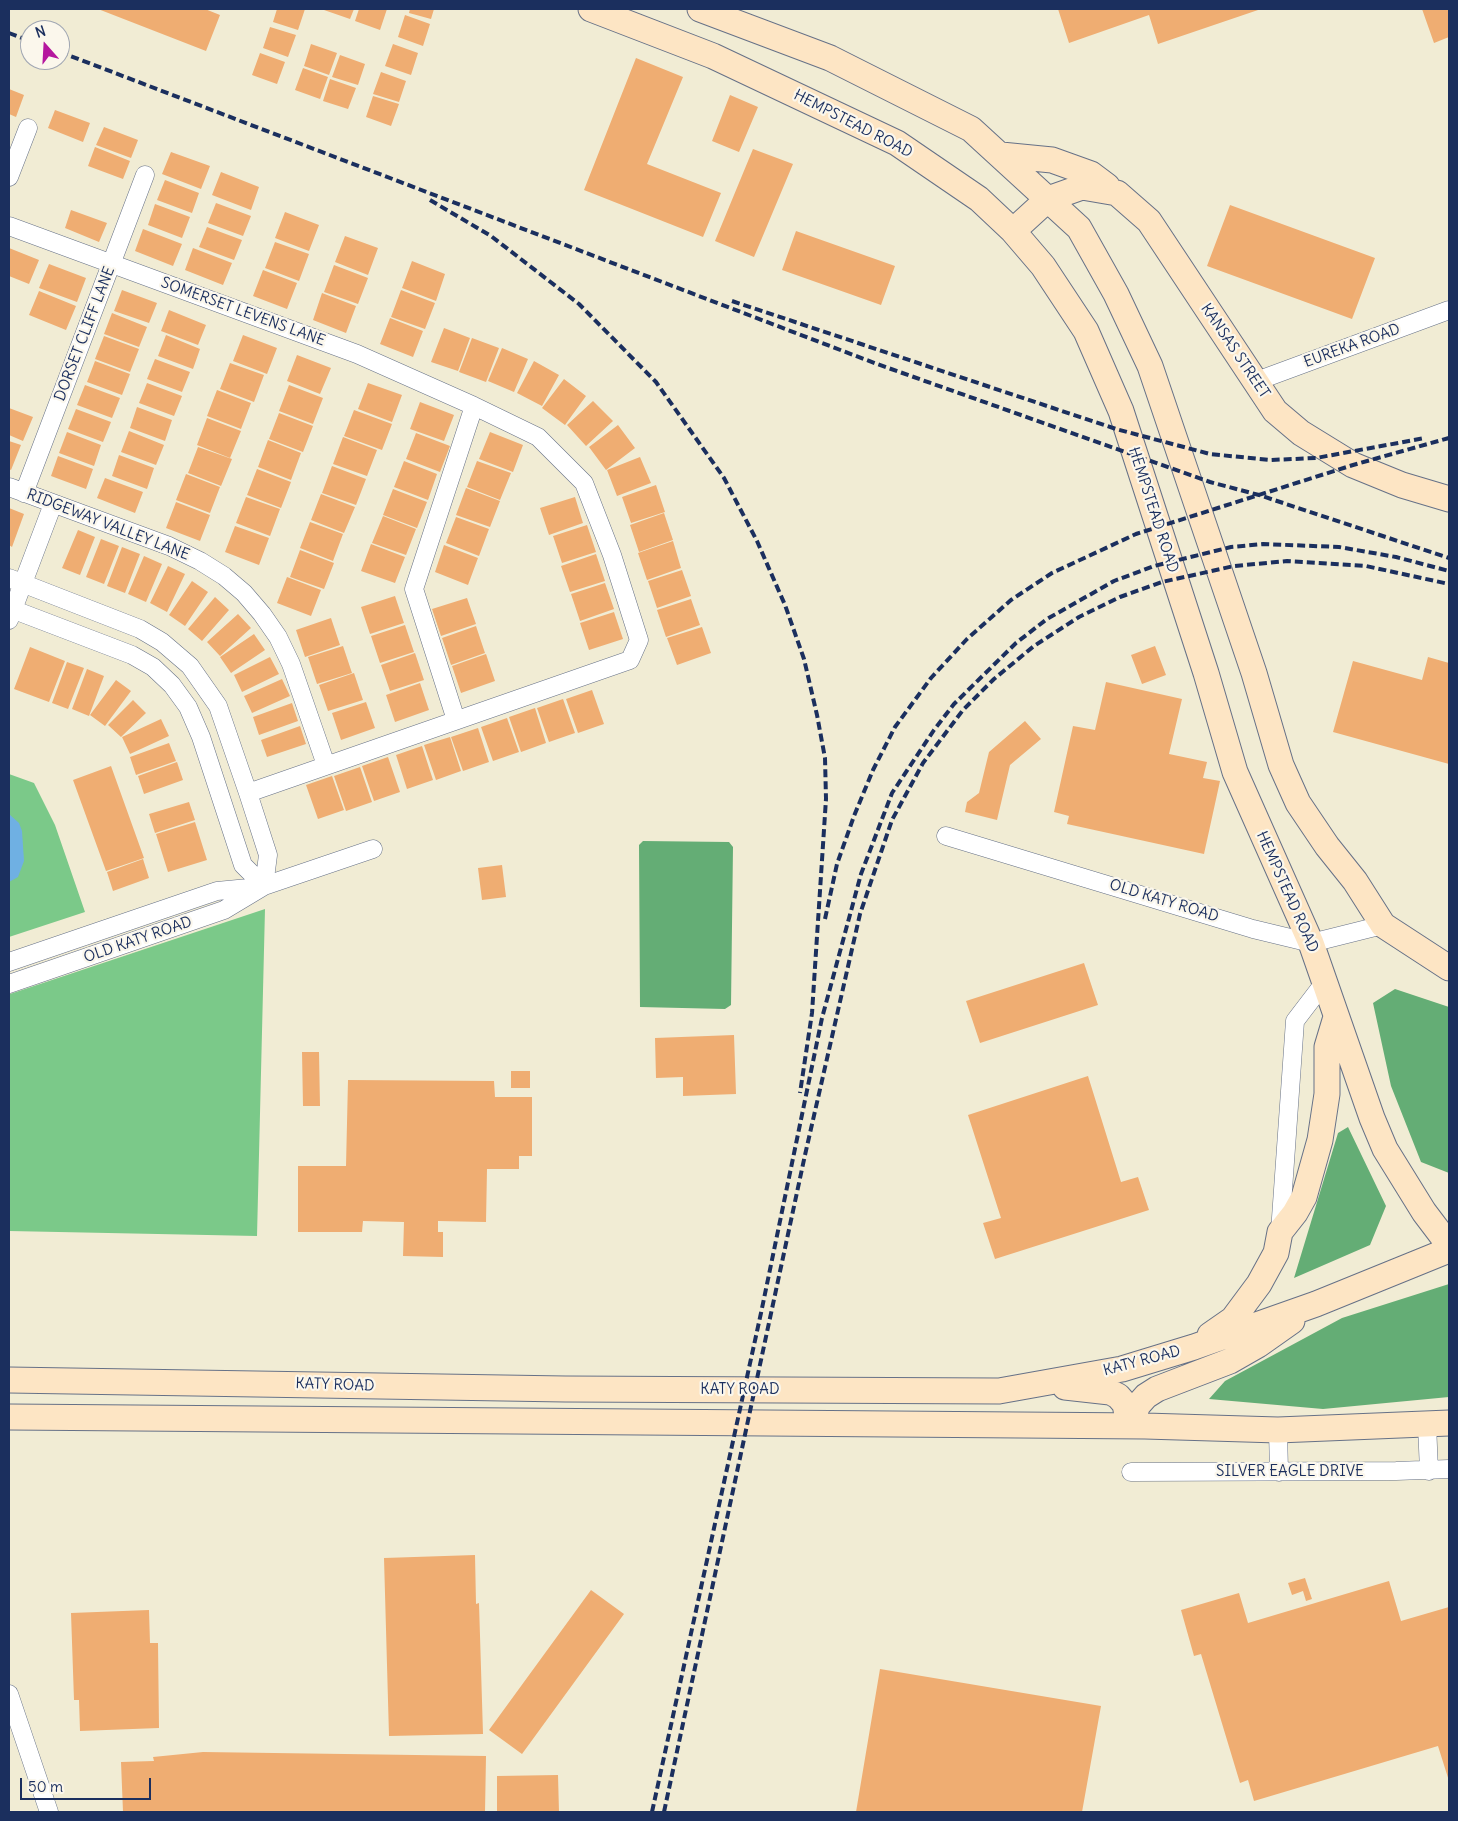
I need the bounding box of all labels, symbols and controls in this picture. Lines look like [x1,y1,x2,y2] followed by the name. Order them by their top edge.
[20,20,70,70] north arrow
[33,22,48,42] text: N
[791,86,915,162] street label: HEMPSTEAD ROAD
[51,264,119,404] street label: DORSET CLIFF LANE
[158,274,328,350] street label: SOMERSET LEVENS LANE
[1197,300,1273,402] street label: KANSAS STREET
[1301,320,1403,372] street label: EUREKA ROAD
[1124,445,1182,575] street label: HEMPSTEAD ROAD
[24,486,192,564] street label: RIDGEWAY VALLEY LANE
[1252,829,1322,955] street label: HEMPSTEAD ROAD
[1107,876,1221,926] street label: OLD KATY ROAD
[82,913,194,967] street label: OLD KATY ROAD
[1101,1342,1183,1380] street label: KATY ROAD
[295,1375,375,1395] street label: KATY ROAD
[700,1381,780,1399] street label: KATY ROAD
[1216,1463,1364,1481] street label: SILVER EAGLE DRIVE
[22,1768,154,1800] scale bar
[28,1777,63,1796] text: 50 m

